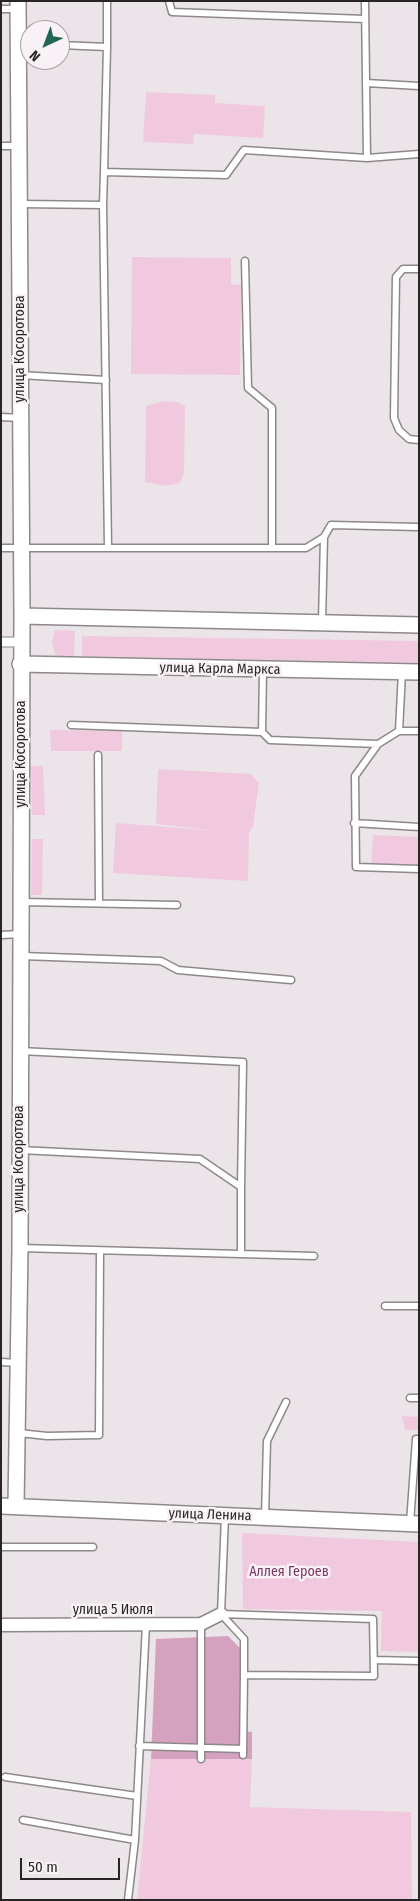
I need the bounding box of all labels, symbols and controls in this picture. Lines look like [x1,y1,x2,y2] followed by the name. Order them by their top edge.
[20,20,70,70] north arrow
[26,47,44,65] text: N
[12,295,28,403] street label: улица Косоротова
[160,660,280,678] street label: улица Карла Маркса
[13,700,29,808] street label: улица Косоротова
[11,1105,27,1213] street label: улица Косоротова
[168,1505,252,1525] street label: улица Ленина
[249,1564,329,1580] park label: Аллея Героев
[73,1602,153,1618] street label: улица 5 Июля
[22,1848,122,1880] scale bar
[28,1858,58,1876] text: 50 m

